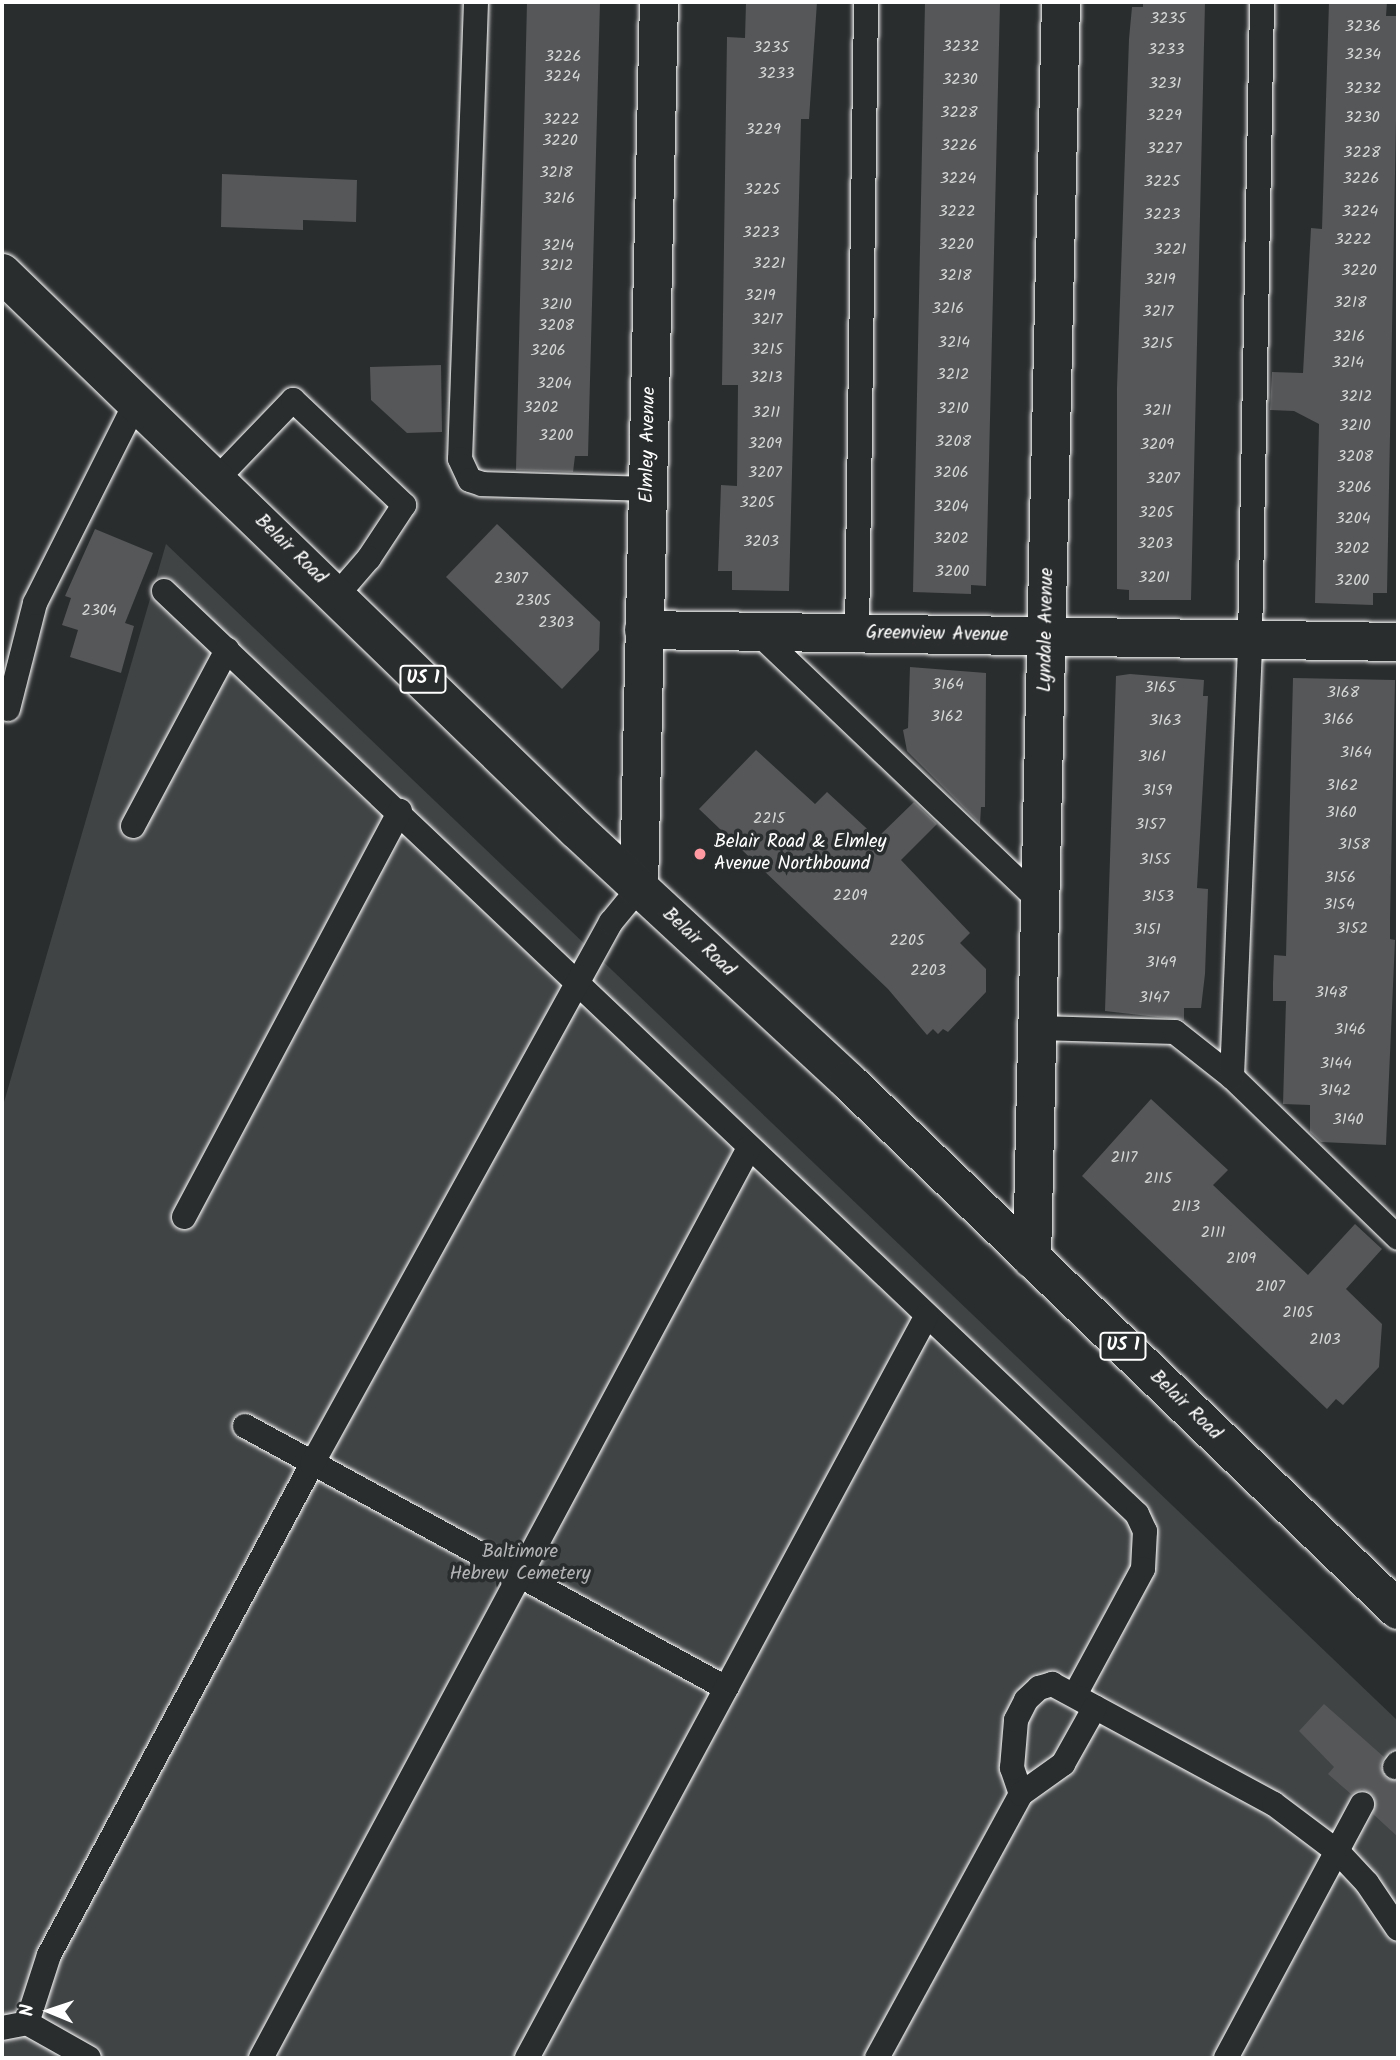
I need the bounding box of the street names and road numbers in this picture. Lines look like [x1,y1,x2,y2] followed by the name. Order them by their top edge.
[637,387,661,503] street label: Elmley Avenue
[249,510,331,590] street label: Belair Road
[1035,568,1059,692] street label: Lyndale Avenue
[866,622,1008,648] street label: Greenview Avenue
[398,664,448,694] road number: US 1
[657,904,739,982] street label: Belair Road
[1098,1331,1148,1360] road number: US 1
[1144,1366,1226,1446] street label: Belair Road

